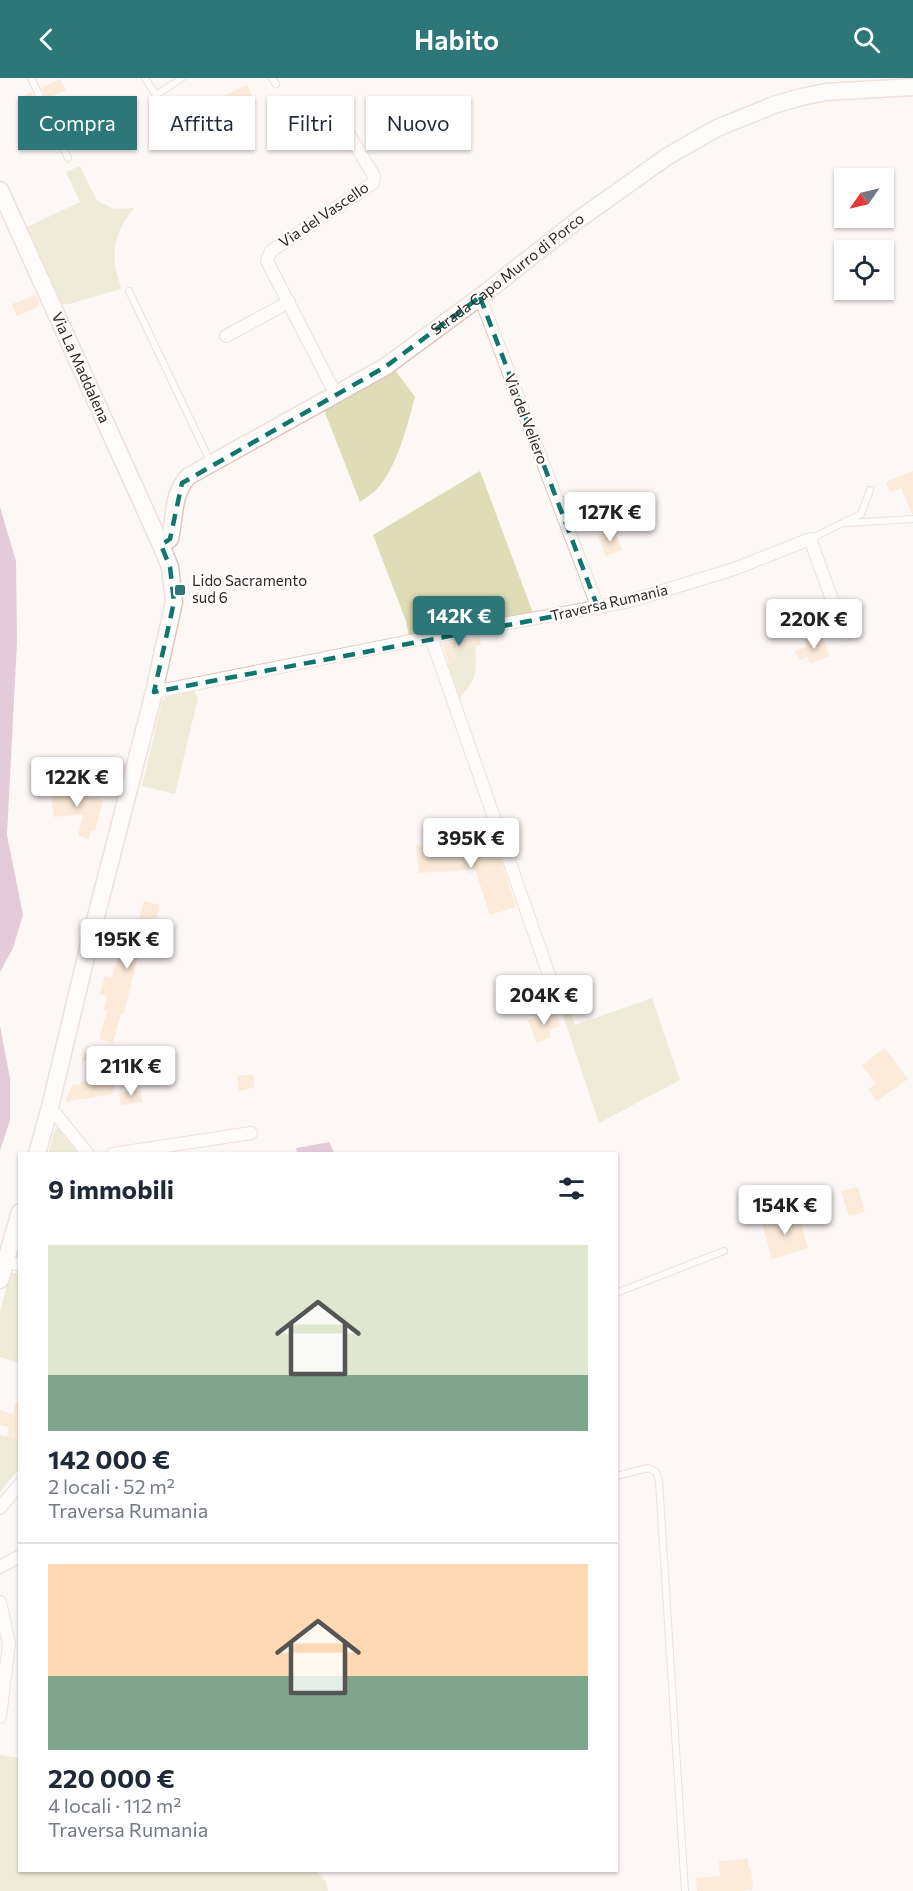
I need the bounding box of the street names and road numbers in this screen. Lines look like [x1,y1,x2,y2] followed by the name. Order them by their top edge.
[275,178,372,251] street label: Via del Vascello
[427,209,587,338] street label: Strada Capo Murro di Porco
[49,309,114,425] street label: Via La Maddalena
[501,371,552,467] street label: Via del Veliero
[548,580,669,624] street label: Traversa Rumania

